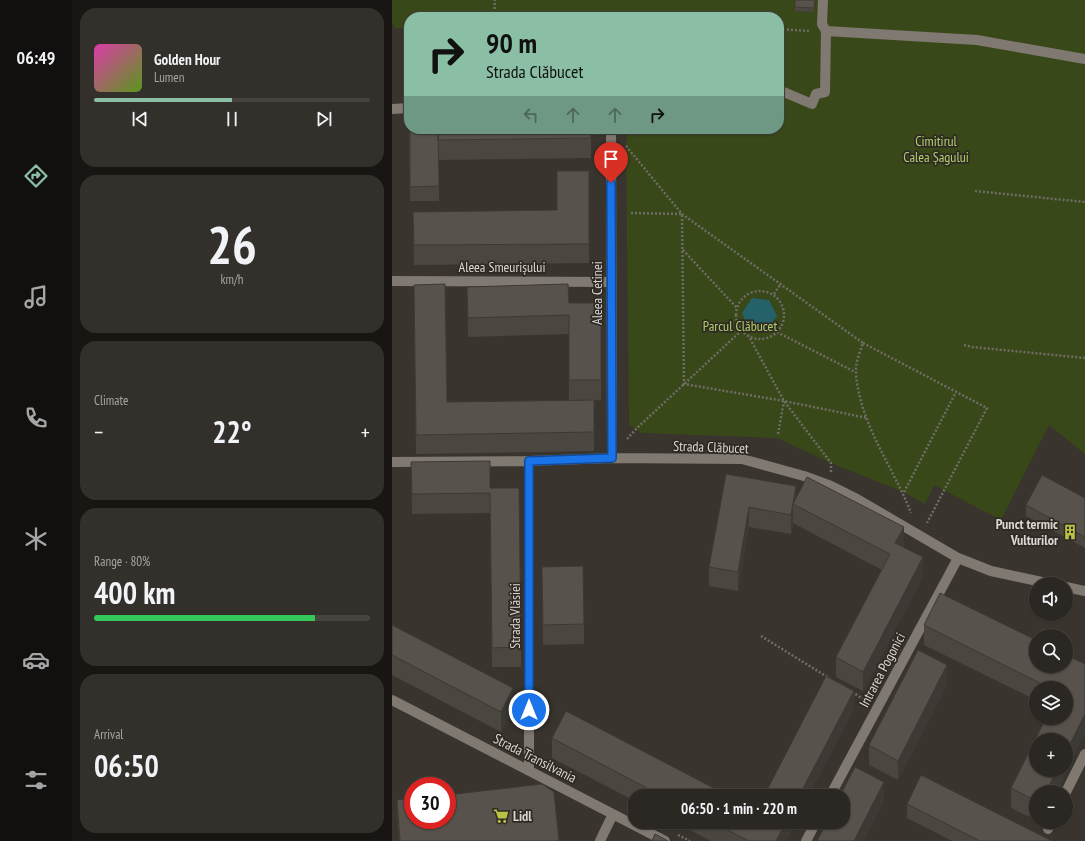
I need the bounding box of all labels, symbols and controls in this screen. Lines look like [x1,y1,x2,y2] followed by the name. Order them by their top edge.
[486,24,537,61] text: 90 m
[420,28,472,80] icon: right
[17,46,55,69] text: 06:49
[154,50,221,69] text: Golden Hour
[486,60,583,83] text: Strada Clăbucet
[154,69,184,86] text: Lumen
[520,104,542,126] icon: left
[562,104,584,126] icon: ahead
[604,104,626,126] icon: ahead
[646,104,668,126] icon: right
[129,108,151,130] icon: previous
[221,108,243,130] icon: pause
[313,108,335,130] icon: next
[903,132,969,166] park label: Cimitirul Calea Șagului
[594,142,628,183] pin
[600,148,622,170] icon: arrive
[22,162,50,190] icon: directions
[207,211,257,278] text: 26
[459,258,545,276] street label: Aleea Smeurișului
[588,261,606,325] street label: Aleea Cetinei
[220,271,244,288] text: km/h
[22,283,50,311] icon: music
[703,317,777,335] park label: Parcul Clăbucet
[94,392,128,409] text: Climate
[22,404,50,432] icon: phone
[212,412,252,451] text: 22°
[94,418,103,446] text: −
[361,418,370,446] text: +
[673,437,749,457] street label: Strada Clăbucet
[996,515,1059,549] place label: Punct termic Vulturilor
[1061,523,1079,541] building icon: Punct termic Vulturilor
[22,525,50,553] icon: climate
[94,553,150,570] text: Range · 80%
[94,573,175,612] text: 400 km
[1029,577,1073,829] map controls
[1029,577,1073,621] button: sound
[506,583,524,649] street label: Strada Vlăsiei
[1029,629,1073,673] button: search
[855,630,909,710] street label: Intrarea Pogonici
[22,646,50,674] icon: car
[1029,681,1073,725] button: layers
[508,689,550,731] position arrow
[94,726,123,743] text: Arrival
[490,729,580,787] street label: Strada Transilvania
[1029,733,1073,777] button: +
[94,746,159,785] text: 06:50
[22,766,50,794] icon: filters
[404,777,456,829] speed limit sign: 30
[1029,785,1073,829] button: −
[681,799,797,818] text: 06:50 · 1 min · 220 m
[492,807,510,825] supermarket icon: Lidl
[513,807,532,825] place label: Lidl

